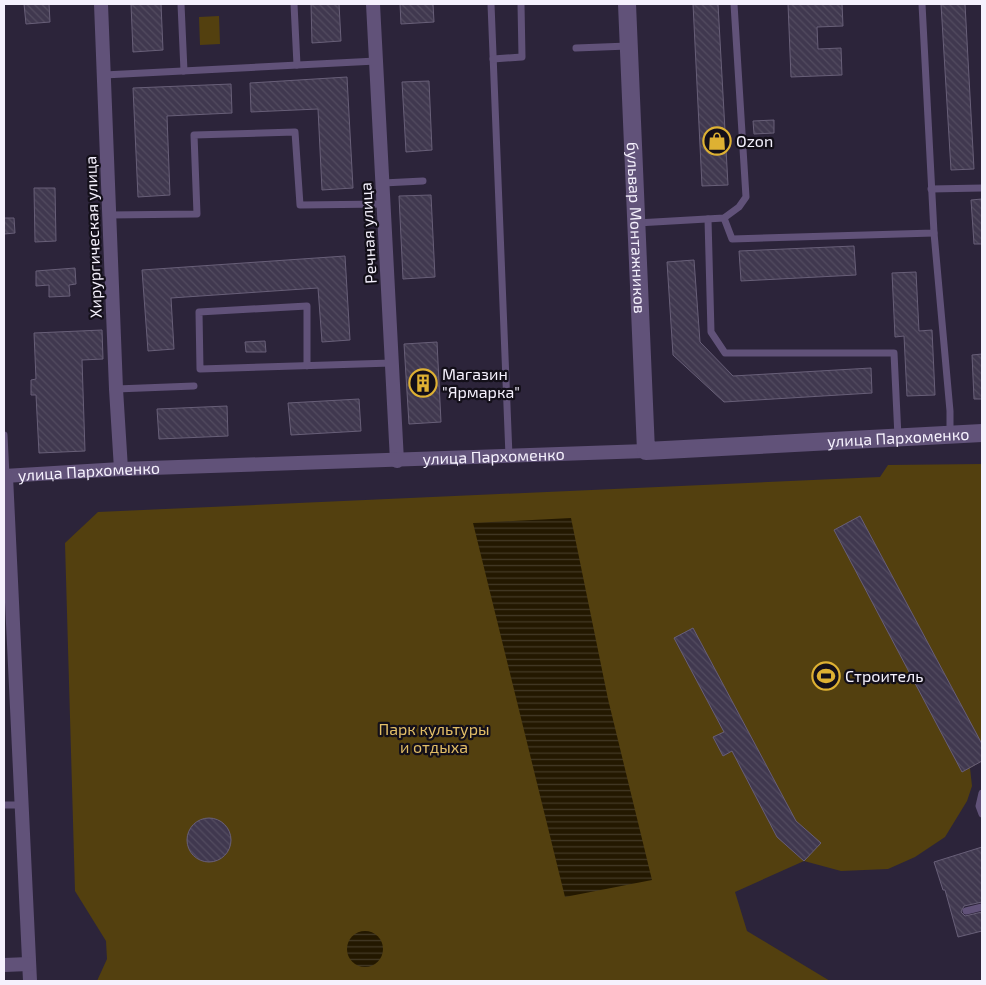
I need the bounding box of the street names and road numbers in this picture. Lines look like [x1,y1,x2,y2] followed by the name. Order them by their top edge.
[623,141,650,314] street label: бульвар Монтажников
[80,155,106,319] street label: Хирургическая улица
[355,182,381,284] street label: Речная улица
[827,424,970,451] street label: улица Пархоменко
[422,444,565,469] street label: улица Пархоменко
[17,458,160,485] street label: улица Пархоменко

